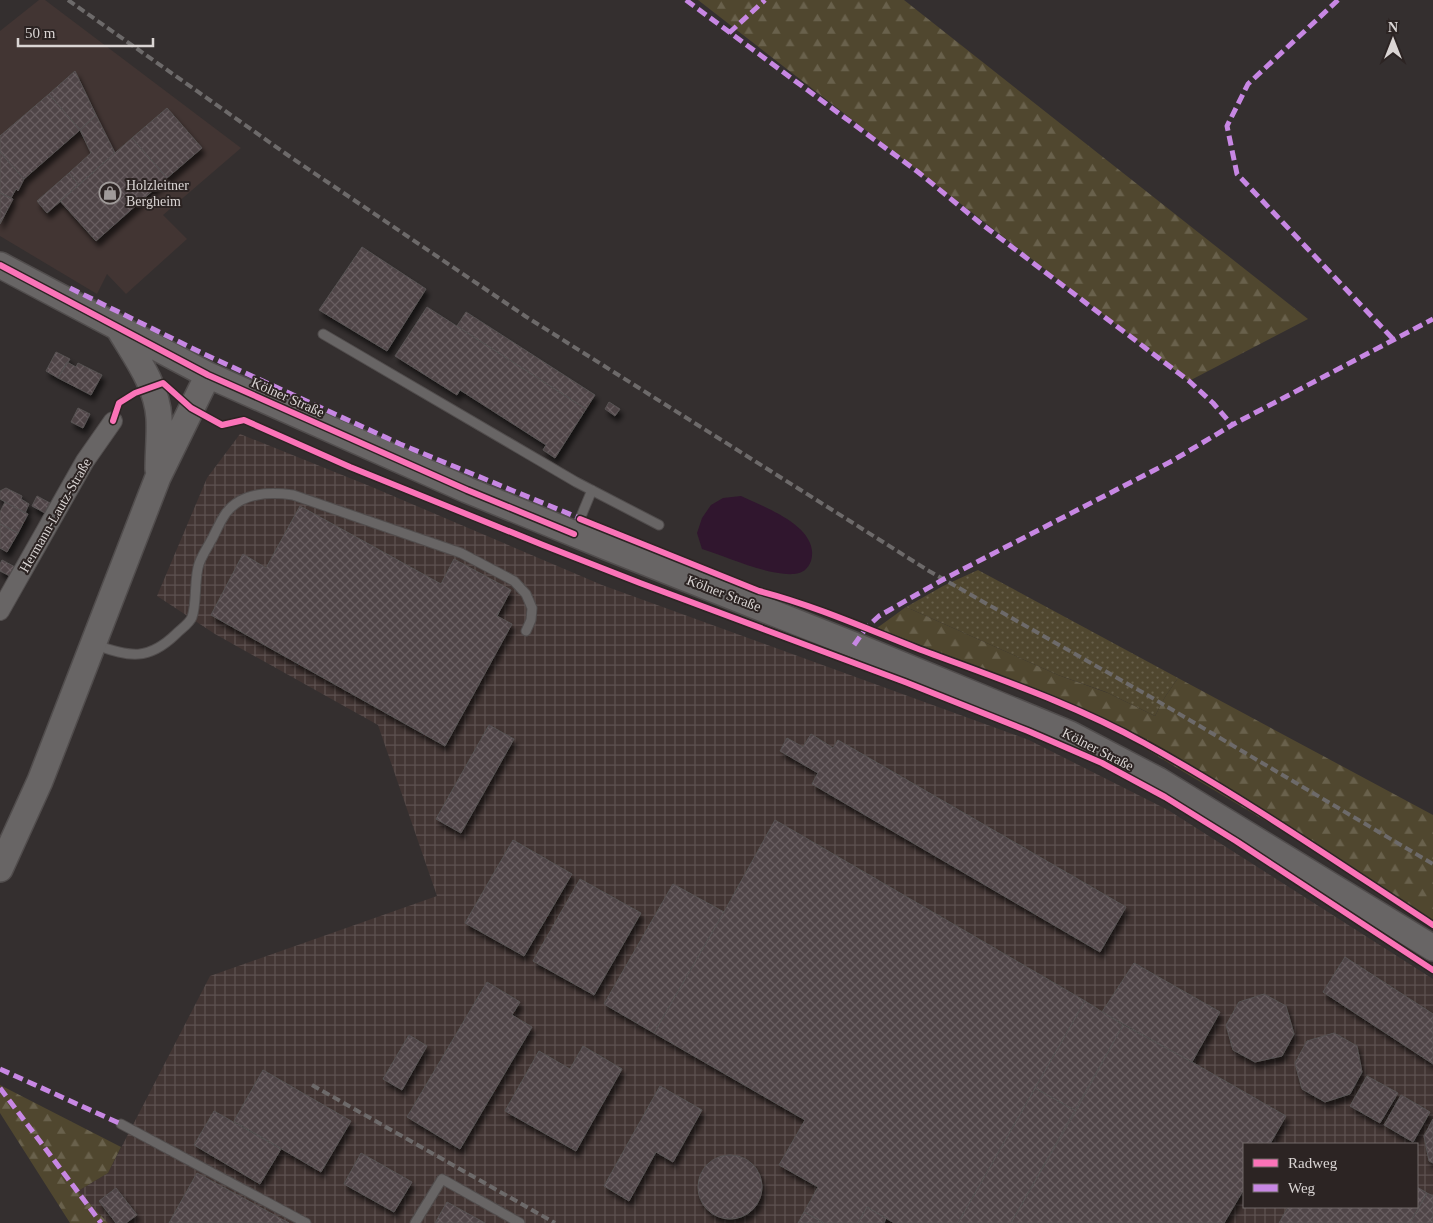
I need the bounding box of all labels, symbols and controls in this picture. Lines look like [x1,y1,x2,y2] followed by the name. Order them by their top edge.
[18,15,152,47] scale bar
[1368,15,1418,65] north arrow
[1388,20,1398,35] text: N
[25,25,56,41] text: 50 m
[126,178,189,209] place label: Holzleitner Bergheim
[98,181,122,205] shop icon: Holzleitner Bergheim
[249,375,327,420] street label: Kölner Straße
[17,456,94,575] street label: Hermann-Lautz-Straße
[685,572,763,614] street label: Kölner Straße
[1060,725,1136,774] street label: Kölner Straße
[1243,1143,1418,1208] legend
[1288,1155,1338,1171] text: Radweg
[1288,1180,1316,1196] text: Weg

